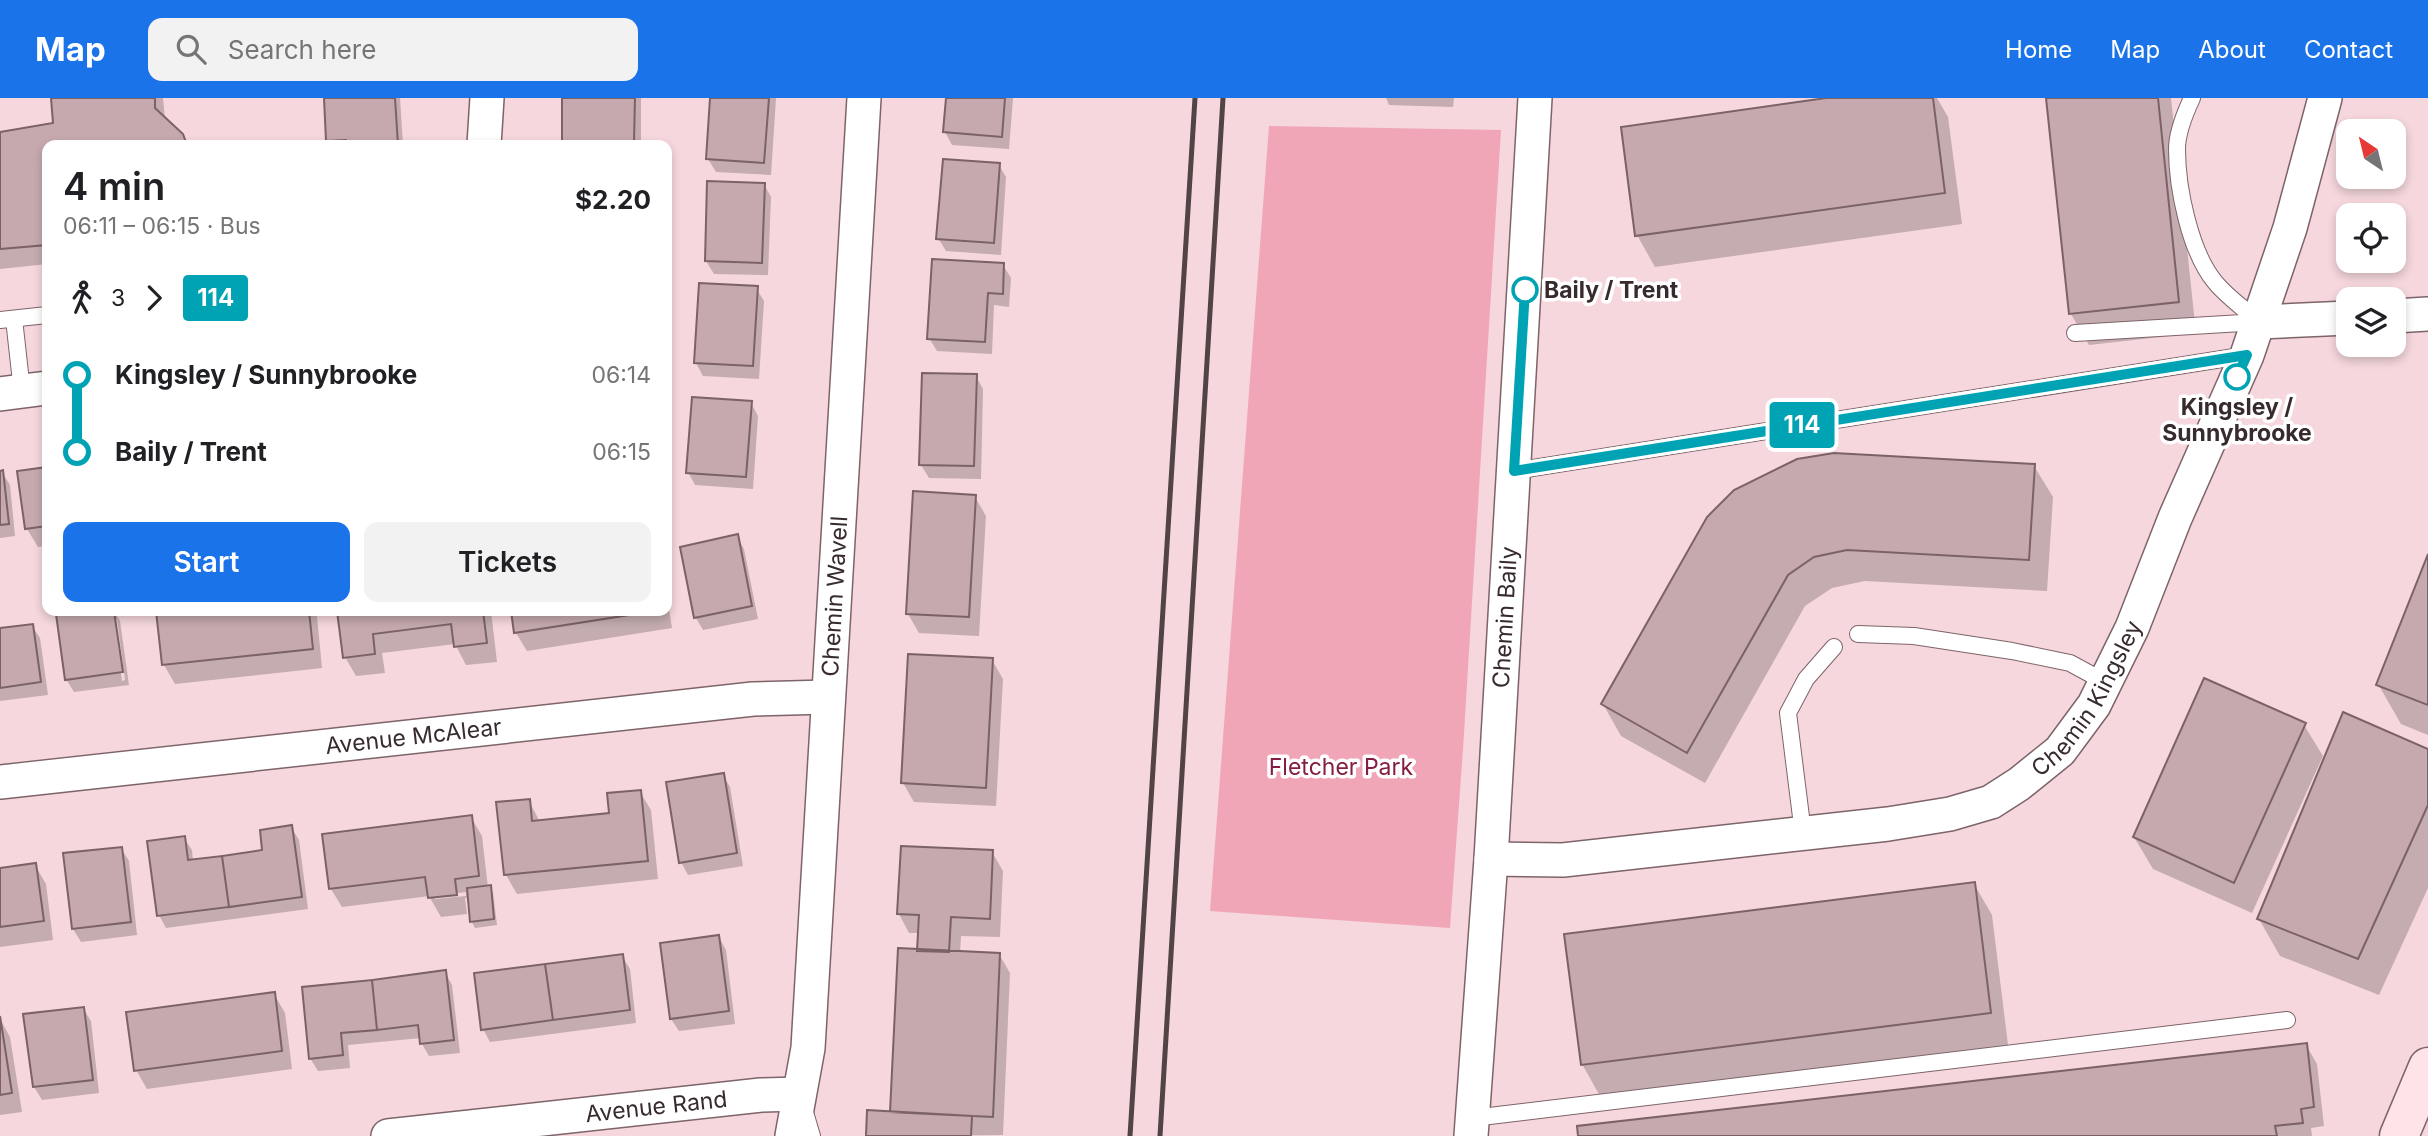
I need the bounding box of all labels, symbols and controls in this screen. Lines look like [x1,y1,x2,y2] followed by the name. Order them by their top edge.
[148,18,638,81] search box
[35,29,106,69] text: Map
[172,30,210,68] icon: search
[228,34,376,65] text: Search here
[2005,35,2072,64] text: Home
[2110,35,2160,64] text: Map
[2198,35,2266,64] text: About
[2304,35,2393,64] text: Contact
[2336,119,2406,189] north arrow
[2336,119,2406,357] map controls
[63,163,165,209] text: 4 min
[575,184,651,215] text: $2.20
[2336,203,2406,273] button: locate
[63,212,261,240] text: 06:11 – 06:15 · Bus
[1544,276,1679,304] place label: Baily / Trent
[1512,277,1538,303] marker: Baily / Trent
[63,279,101,317] icon: walk
[135,279,173,317] icon: forward
[197,283,234,312] text: 114
[111,284,125,312] text: 3
[2336,287,2406,357] button: layers
[115,359,417,390] text: Kingsley / Sunnybrooke
[591,361,651,389] text: 06:14
[2224,364,2250,390] marker: Kingsley / Sunnybrooke
[2162,393,2312,447] place label: Kingsley / Sunnybrooke
[1762,402,1842,448] line badge: 114
[1784,410,1820,439] text: 114
[115,436,267,467] text: Baily / Trent
[592,438,651,466] text: 06:15
[816,515,853,677] street label: Chemin Wavell
[63,522,350,602] button: Start
[364,522,651,602] button: Tickets
[1487,545,1523,689] street label: Chemin Baily
[2026,617,2147,782] street label: Chemin Kingsley
[324,713,503,760] street label: Avenue McAlear
[1269,753,1414,781] park label: Fletcher Park
[584,1085,729,1128] street label: Avenue Rand

